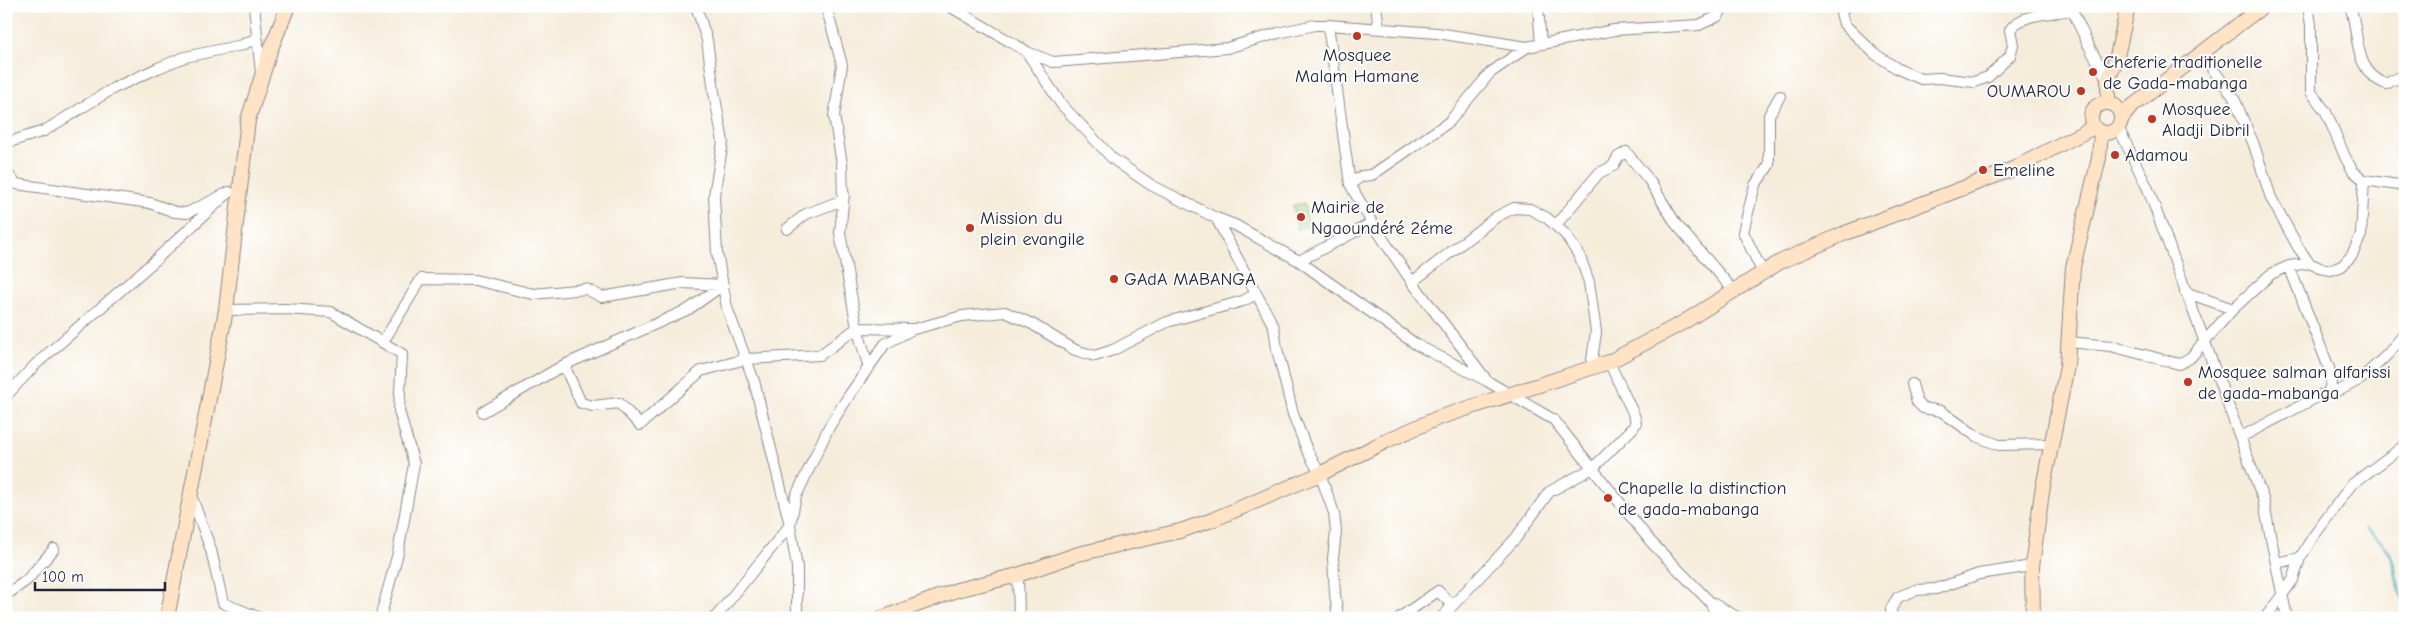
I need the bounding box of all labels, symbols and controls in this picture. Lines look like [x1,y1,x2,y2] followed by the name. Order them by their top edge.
[1351,30,1363,42] marker: Mosquee Malam Hamane
[1295,45,1419,87] place label: Mosquee Malam Hamane
[2103,52,2262,94] place label: Cheferie traditionelle de Gada-mabanga
[2087,66,2099,78] marker: Cheferie traditionelle de Gada-mabanga
[1987,81,2071,102] place label: OUMAROU
[2075,85,2087,97] marker: OUMAROU
[2162,99,2250,141] place label: Mosquee Aladji Dibril
[2146,113,2158,125] marker: Mosquee Aladji Dibril
[2125,145,2188,166] place label: Adamou
[2109,149,2121,161] marker: Adamou
[1993,160,2055,181] place label: Emeline
[1977,164,1989,176] marker: Emeline
[1311,197,1453,239] place label: Mairie de Ngaoundéré 2éme
[980,208,1085,250] place label: Mission du plein evangile
[1295,211,1307,223] marker: Mairie de Ngaoundéré 2éme
[964,222,976,234] marker: Mission du plein evangile
[1124,269,1256,290] place label: GAdA MABANGA
[1108,273,1120,285] marker: GAdA MABANGA
[2198,362,2391,404] place label: Mosquee salman alfarissi de gada-mabanga
[2182,376,2194,388] marker: Mosquee salman alfarissi de gada-mabanga
[1618,478,1786,520] place label: Chapelle la distinction de gada-mabanga
[1602,492,1614,504] marker: Chapelle la distinction de gada-mabanga
[35,559,165,591] scale bar
[42,568,84,586] text: 100 m

